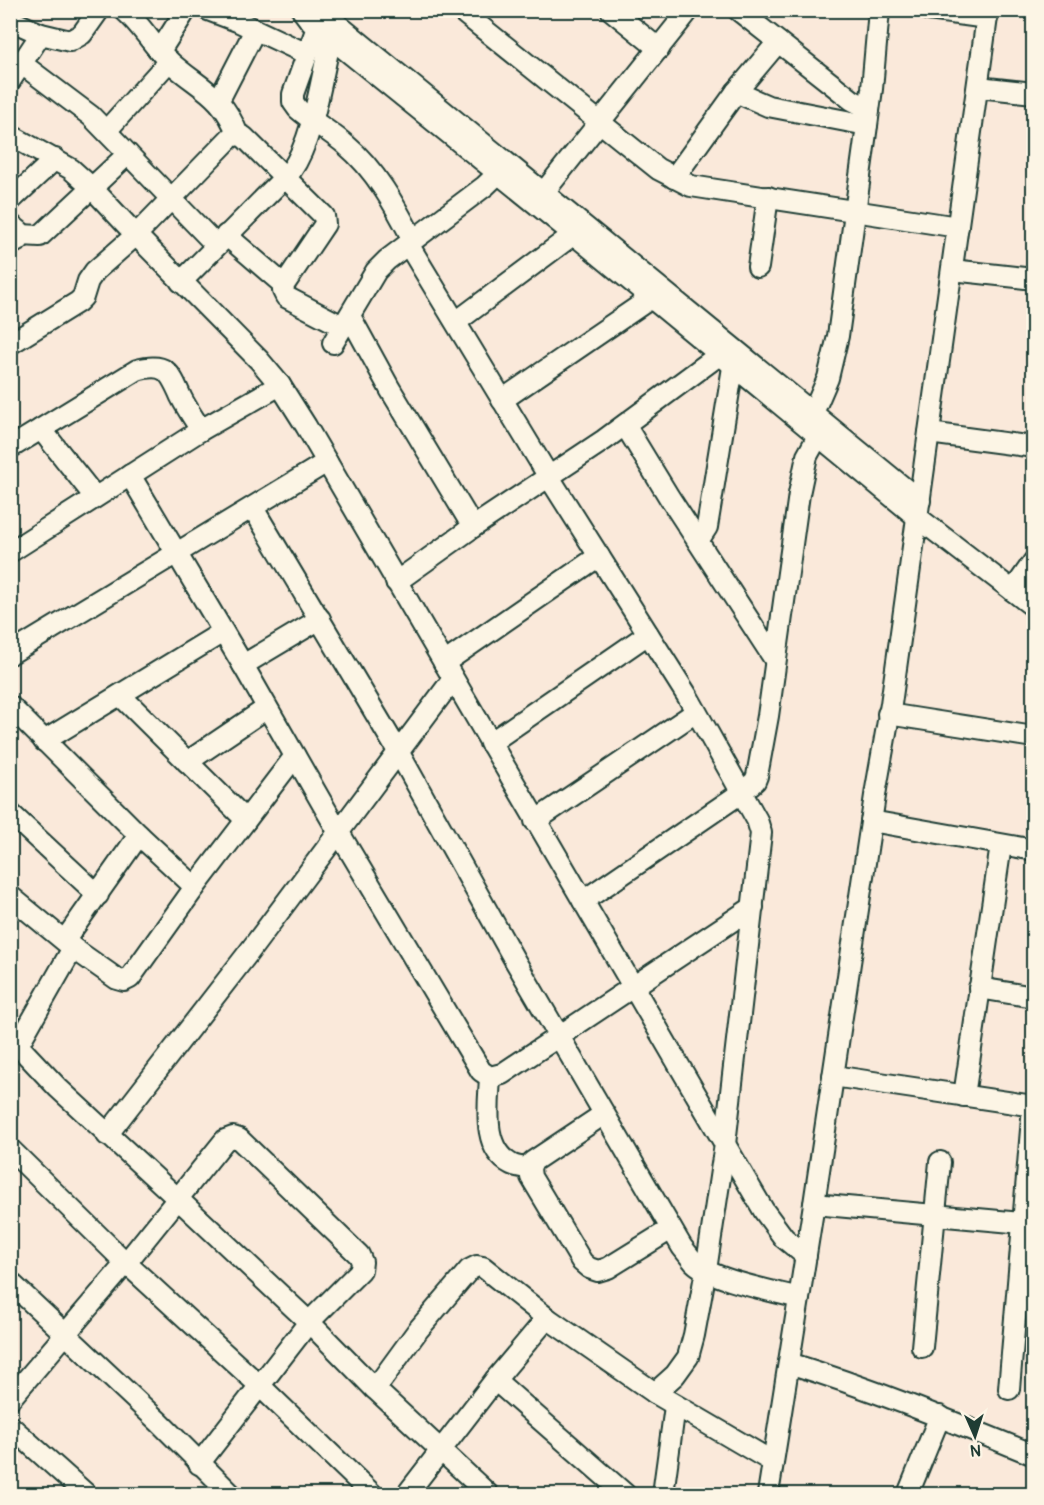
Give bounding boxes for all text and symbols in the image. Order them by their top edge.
north arrow [945,1406,1005,1466]
text: N [970,1440,982,1460]

